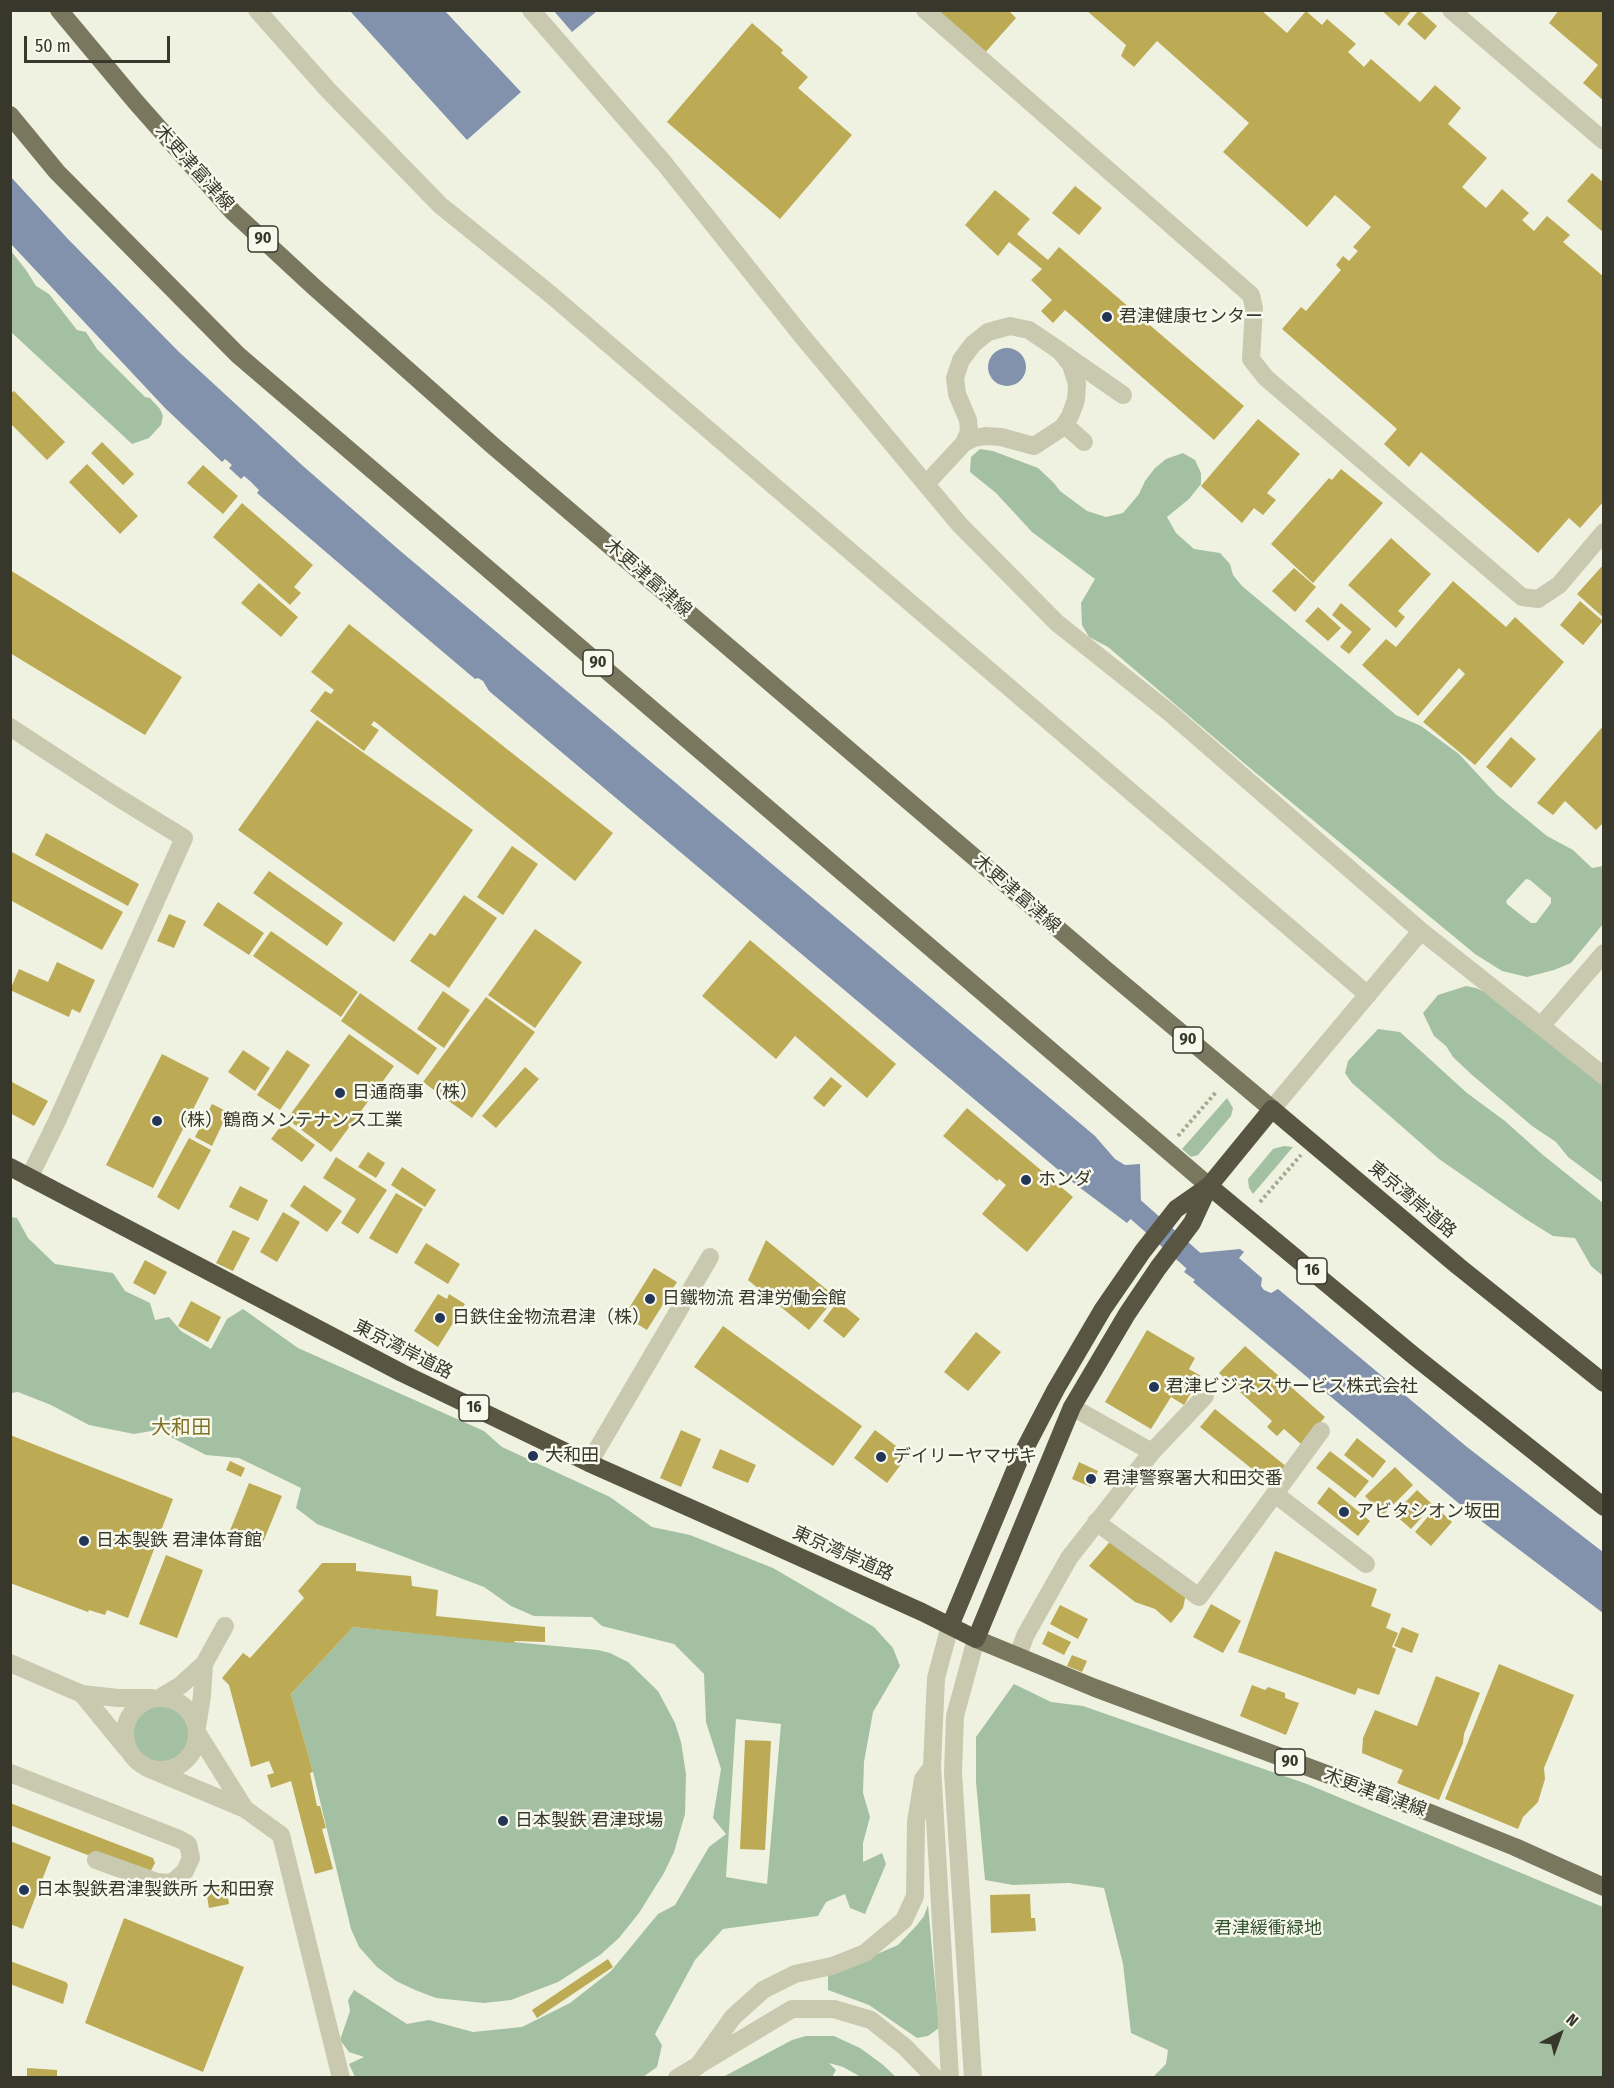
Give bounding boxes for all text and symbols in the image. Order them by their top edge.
scale bar [27,24,172,62]
text: 50 m [35,35,71,57]
street label: 木更津富津線 [150,121,238,215]
road number: 90 [248,226,278,252]
place label: 君津健康センター [1119,306,1263,328]
marker: 君津健康センター [1100,310,1114,324]
street label: 木更津富津線 [600,534,696,622]
road number: 90 [583,650,613,676]
street label: 木更津富津線 [969,850,1065,938]
road number: 90 [1173,1027,1203,1053]
place label: 日通商事（株） [352,1082,478,1104]
marker: 日通商事（株） [333,1086,347,1100]
place label: （株）鶴商メンテナンス工業 [169,1110,403,1132]
marker: （株）鶴商メンテナンス工業 [150,1114,164,1128]
street label: 東京湾岸道路 [1364,1157,1460,1243]
place label: ホンダ [1038,1169,1092,1191]
marker: ホンダ [1019,1173,1033,1187]
road number: 16 [1297,1258,1327,1284]
place label: 日鐵物流 君津労働会館 [662,1288,846,1310]
marker: 日鐵物流 君津労働会館 [643,1292,657,1306]
place label: 日鉄住金物流君津（株） [452,1307,650,1329]
marker: 日鉄住金物流君津（株） [433,1311,447,1325]
street label: 東京湾岸道路 [350,1316,456,1384]
place label: 君津ビジネスサービス株式会社 [1166,1376,1418,1398]
marker: 君津ビジネスサービス株式会社 [1147,1380,1161,1394]
road number: 16 [459,1395,489,1421]
district label: 大和田 [151,1416,211,1440]
place label: 大和田 [545,1445,599,1467]
place label: デイリーヤマザキ [893,1446,1037,1468]
marker: 大和田 [526,1449,540,1463]
marker: デイリーヤマザキ [874,1450,888,1464]
place label: 君津警察署大和田交番 [1103,1468,1283,1490]
marker: 君津警察署大和田交番 [1084,1472,1098,1486]
place label: アビタシオン坂田 [1356,1501,1500,1523]
marker: アビタシオン坂田 [1337,1505,1351,1519]
street label: 東京湾岸道路 [789,1522,897,1586]
place label: 日本製鉄 君津体育館 [96,1530,262,1552]
marker: 日本製鉄 君津体育館 [77,1534,91,1548]
road number: 90 [1275,1749,1305,1775]
street label: 木更津富津線 [1321,1764,1429,1822]
place label: 日本製鉄 君津球場 [515,1810,663,1832]
marker: 日本製鉄 君津球場 [496,1814,510,1828]
place label: 日本製鉄君津製鉄所 大和田寮 [36,1879,274,1901]
marker: 日本製鉄君津製鉄所 大和田寮 [17,1883,31,1897]
park label: 君津緩衝緑地 [1214,1918,1322,1940]
north arrow [1530,2004,1590,2064]
text: N [1562,2010,1582,2030]

